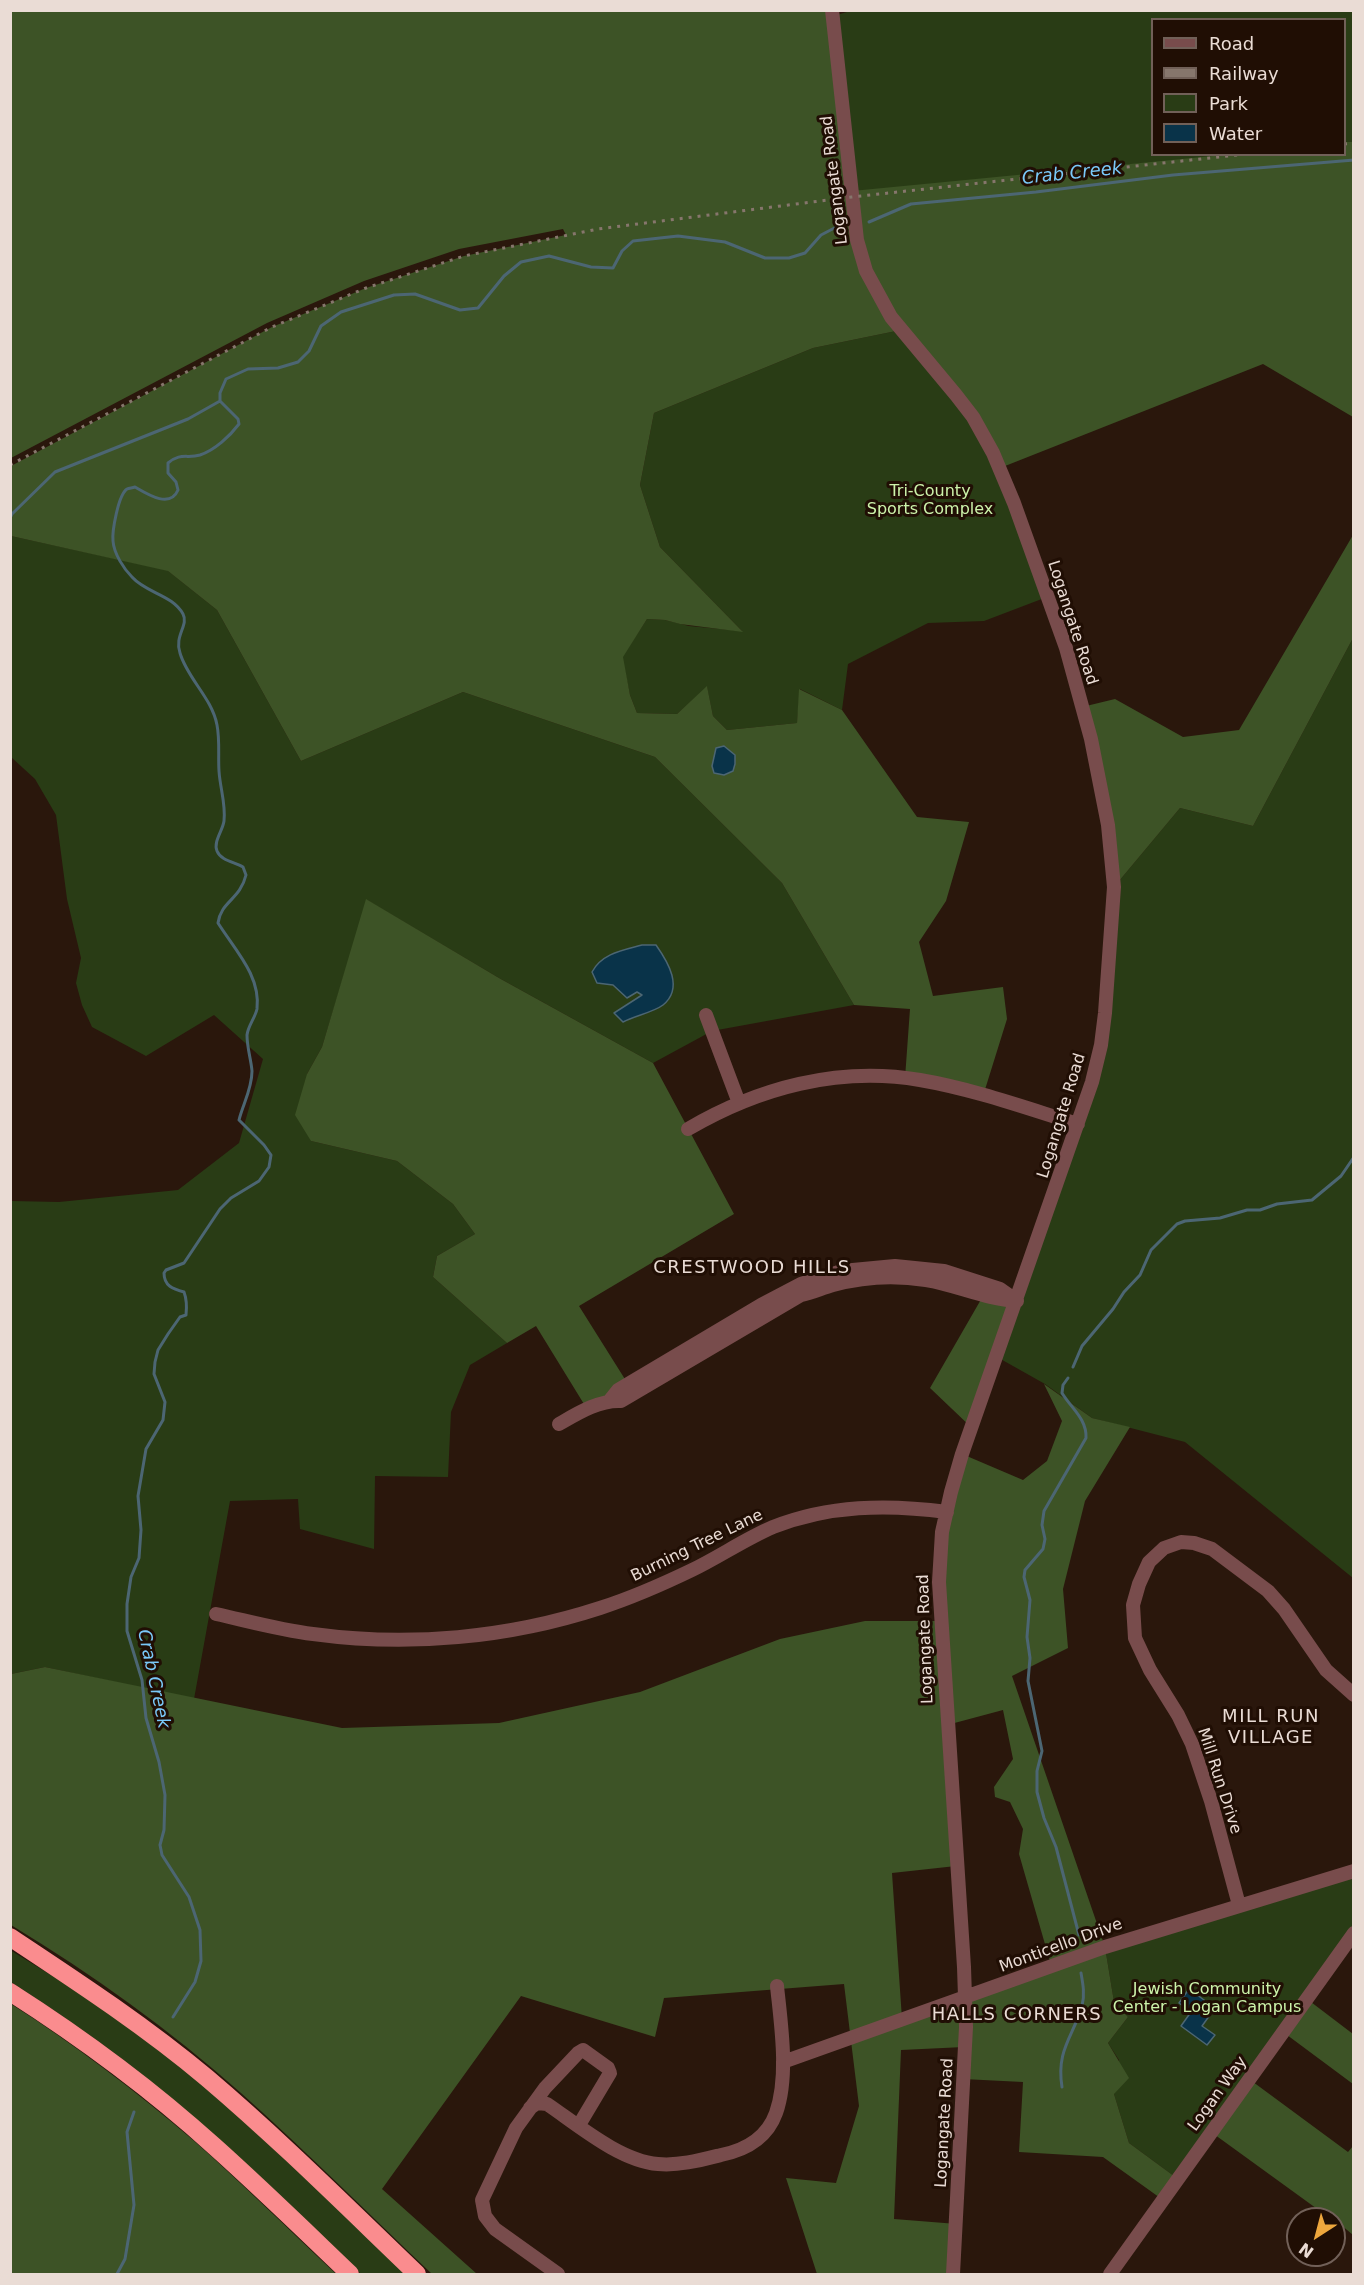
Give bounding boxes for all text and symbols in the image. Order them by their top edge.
legend [1151,18,1346,156]
text: Road [1209,33,1254,54]
text: Railway [1209,63,1279,84]
text: Park [1209,93,1248,114]
street label: Logangate Road [818,114,852,246]
text: Water [1209,123,1262,144]
water label: Crab Creek [1021,158,1123,190]
park label: Tri-County Sports Complex [867,482,993,520]
street label: Logangate Road [1043,558,1101,688]
street label: Logangate Road [1034,1051,1090,1181]
district label: CRESTWOOD HILLS [653,1257,851,1279]
street label: Burning Tree Lane [628,1506,766,1586]
street label: Logangate Road [914,1574,938,1704]
water label: Crab Creek [132,1628,174,1730]
district label: MILL RUN VILLAGE [1222,1706,1320,1748]
street label: Mill Run Drive [1193,1725,1245,1837]
street label: Monticello Drive [997,1915,1125,1977]
park label: Jewish Community Center - Logan Campus [1113,1980,1301,2018]
district label: HALLS CORNERS [932,2004,1102,2026]
street label: Logan Way [1184,2053,1252,2135]
street label: Logangate Road [932,2058,958,2188]
north arrow [1286,2207,1346,2267]
text: N [1295,2239,1317,2262]

